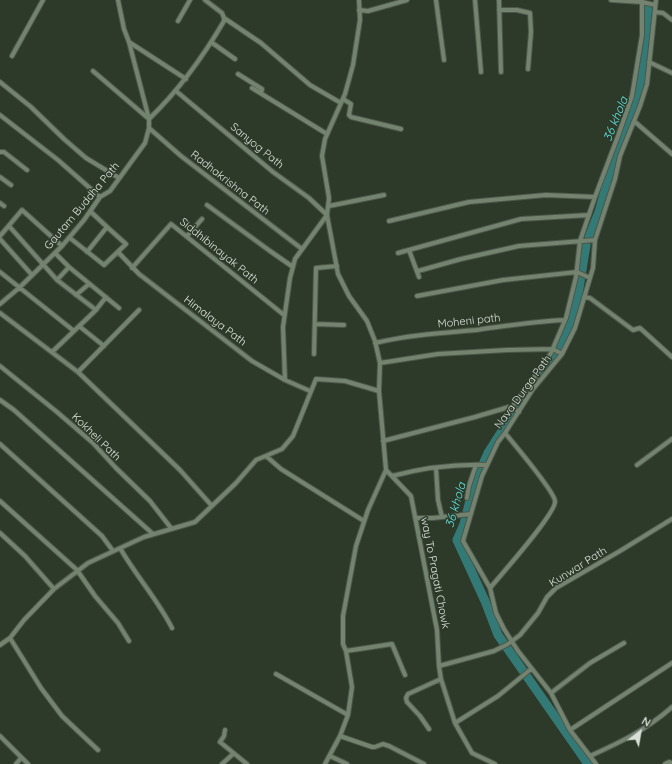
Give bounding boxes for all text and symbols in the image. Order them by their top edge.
water label: 36 khola [601,95,631,143]
street label: Sanyog Path [228,120,286,172]
street label: Radhakrishna Path [188,148,272,218]
street label: Gautam Buddha Path [42,160,122,252]
street label: Siddhibinayak Path [177,215,261,287]
street label: Himalaya Path [181,293,249,349]
street label: Moheni path [437,311,501,331]
street label: Nava Durga Path [492,353,554,431]
street label: Kokheli Path [69,410,123,464]
water label: 36 khola [443,481,469,529]
street label: way To Pragati Chowk [418,516,452,630]
street label: Kunwar Path [547,544,609,590]
north arrow [620,712,660,752]
text: N [639,714,653,730]

